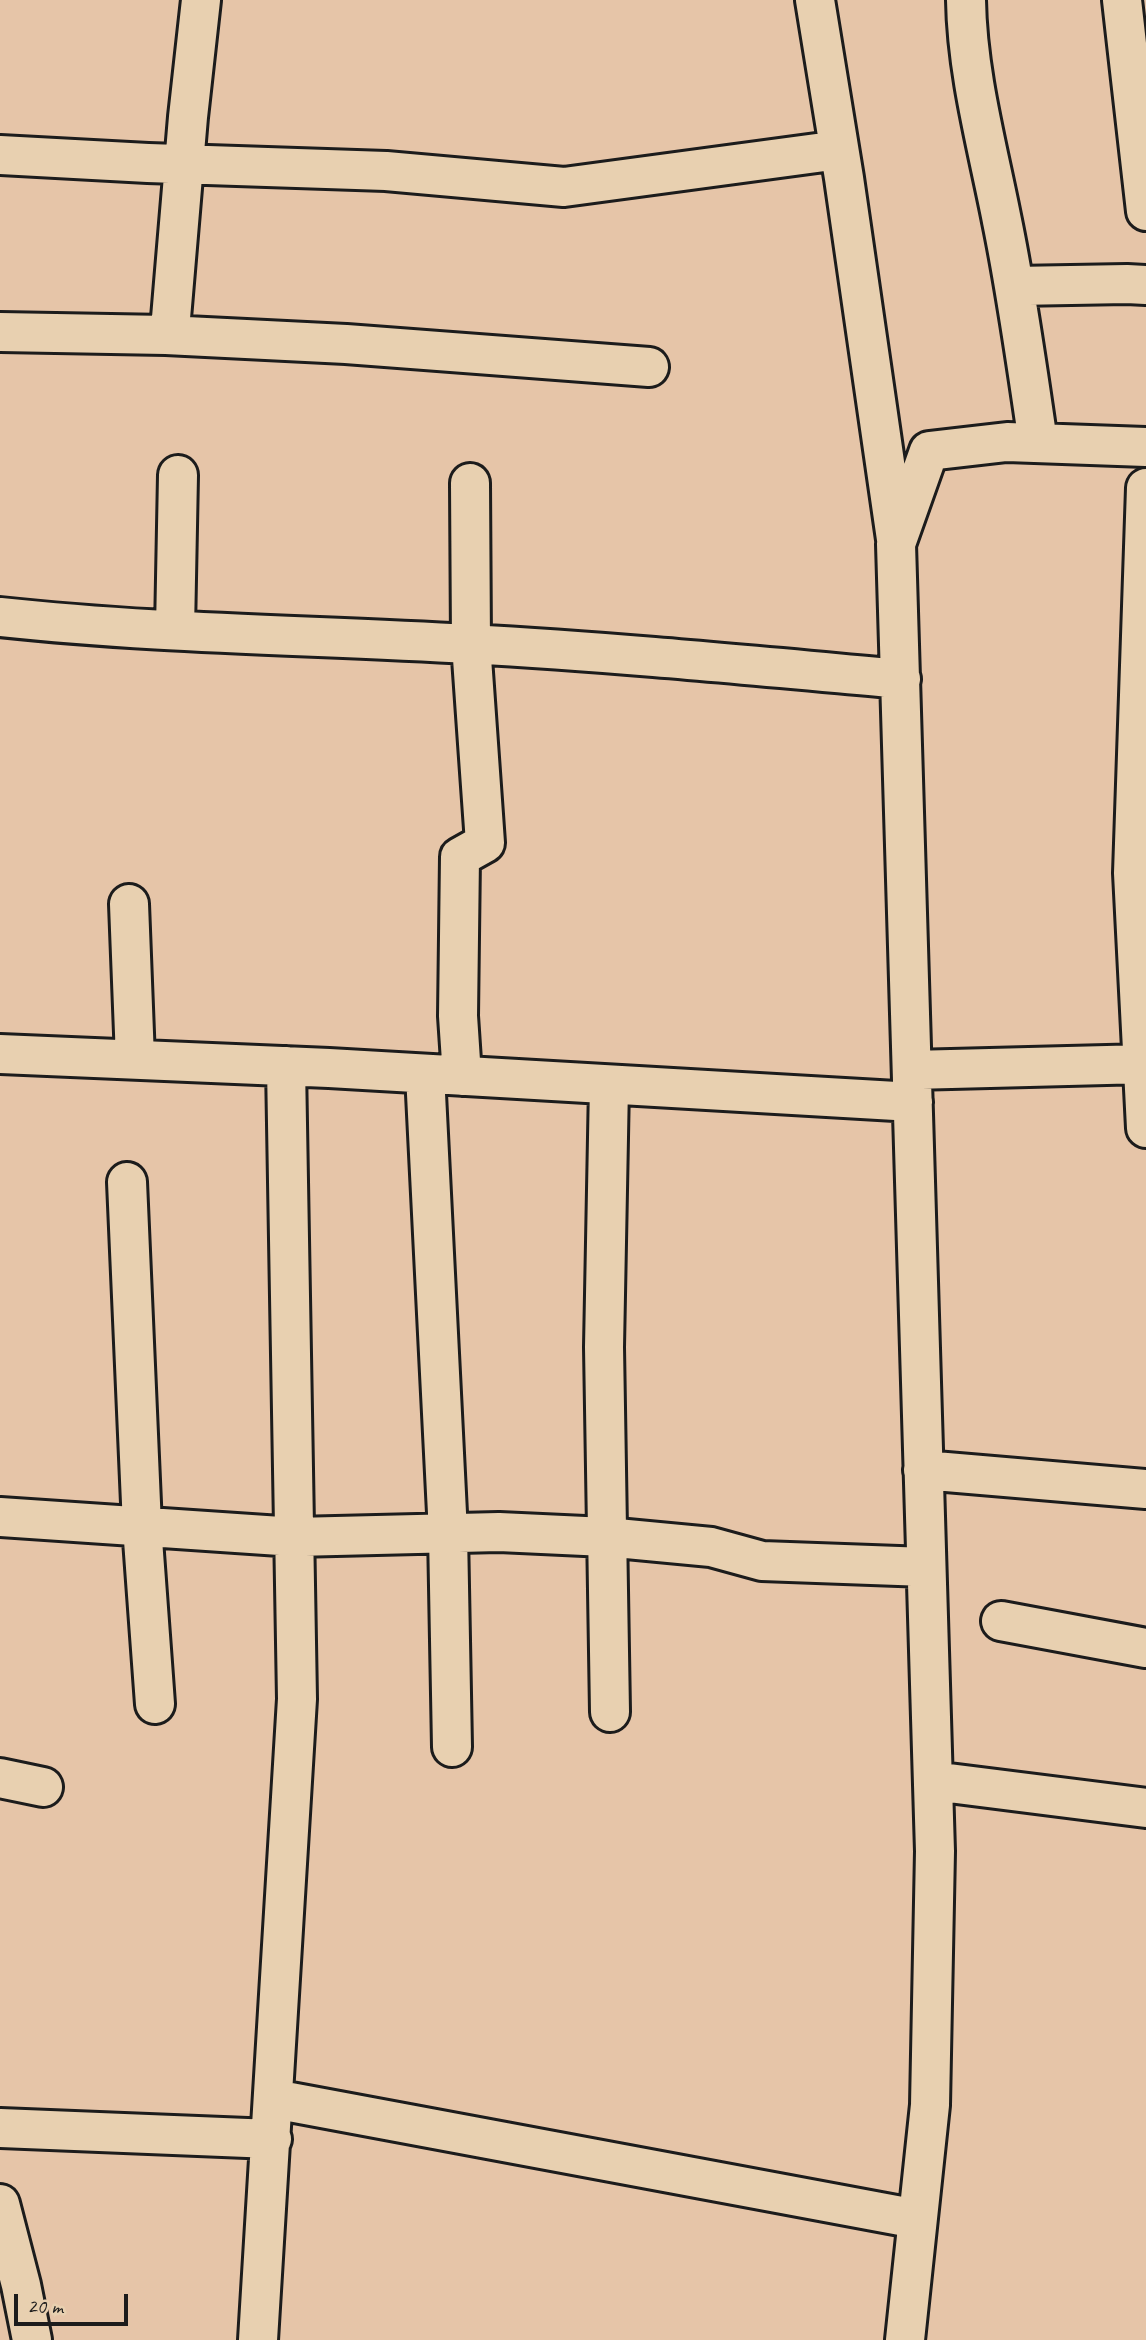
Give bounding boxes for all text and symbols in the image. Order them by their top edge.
scale bar [18,2280,131,2324]
text: 20 m [27,2293,63,2319]

